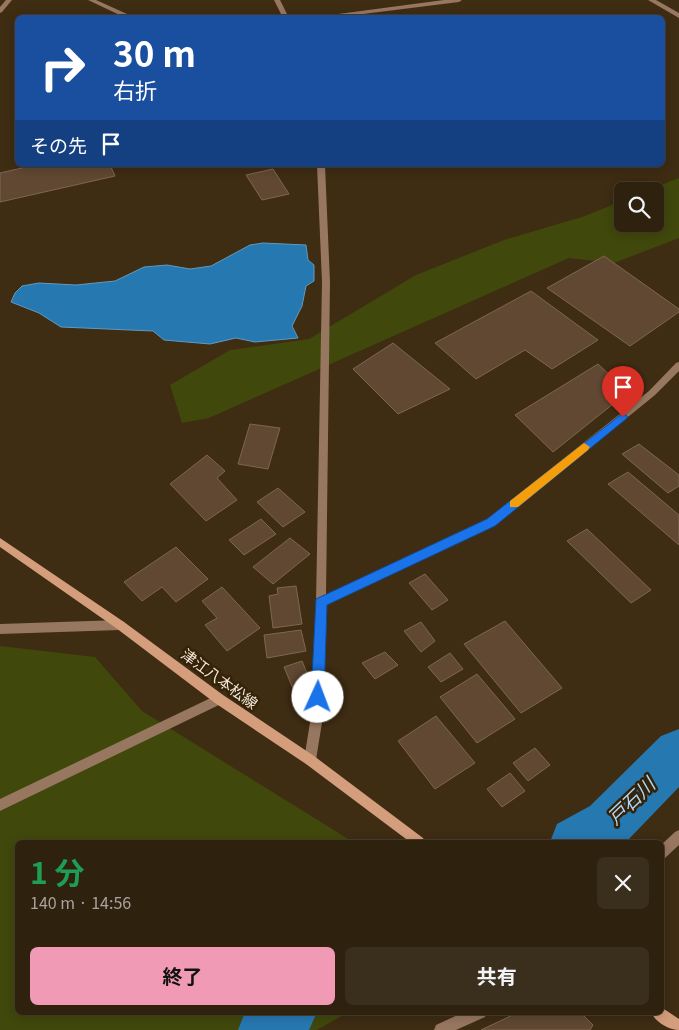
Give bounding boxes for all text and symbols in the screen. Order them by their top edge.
text: 30 m [113,26,196,77]
icon: right [30,35,95,100]
text: 右折 [113,73,157,105]
icon: arrive [97,130,125,158]
text: その先 [30,131,87,158]
map controls [614,182,664,232]
button: search [614,182,664,232]
pin [602,366,644,417]
icon: arrive [609,373,637,401]
street label: 津江八本松線 [177,643,263,713]
position arrow [291,670,343,722]
water label: 戸石川 [600,769,661,830]
text: 1 分 [30,849,85,893]
button: close [597,857,649,909]
text: 140 m · 14:56 [30,890,131,914]
button: 終了 [30,947,335,1005]
button: 共有 [345,947,649,1005]

